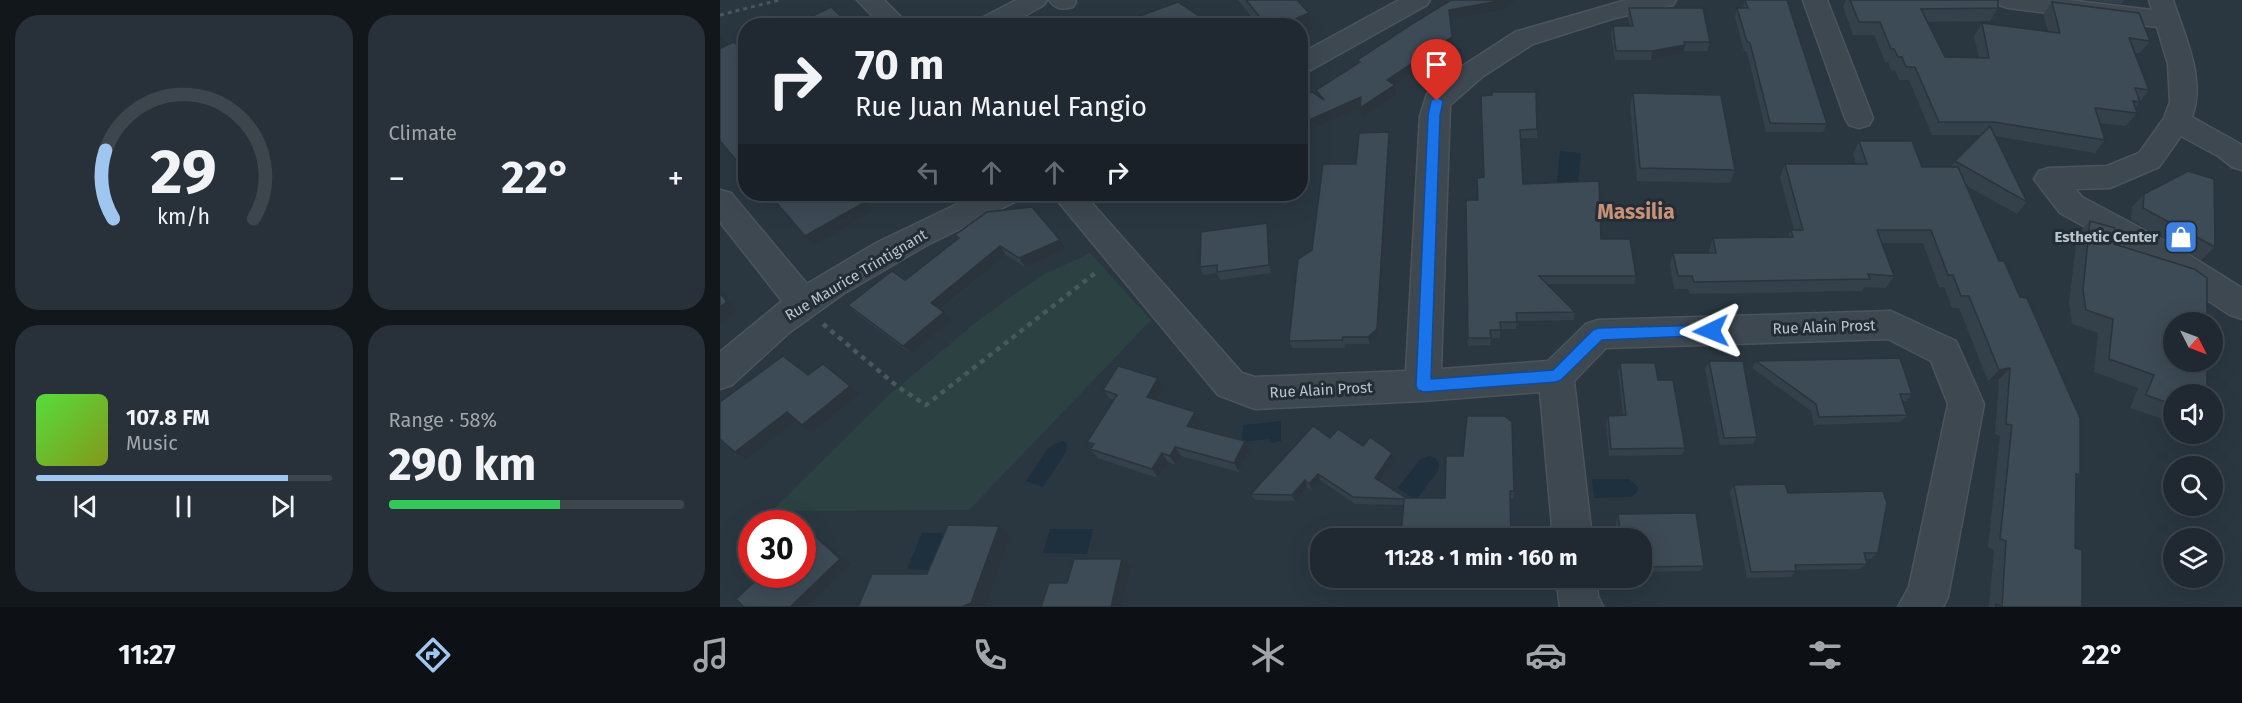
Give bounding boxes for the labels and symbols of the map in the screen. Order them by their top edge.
pin [1411,39,1462,101]
district label: Massilia [1597,199,1675,225]
shop icon: Esthetic Center [2163,219,2199,255]
street label: Rue Maurice Trintignant [782,225,931,325]
place label: Esthetic Center [2054,228,2159,246]
position arrow [1679,299,1743,363]
north arrow [2163,312,2223,372]
street label: Rue Alain Prost [1772,316,1876,338]
street label: Rue Alain Prost [1269,378,1373,402]
speed limit sign: 30 [738,510,816,588]

